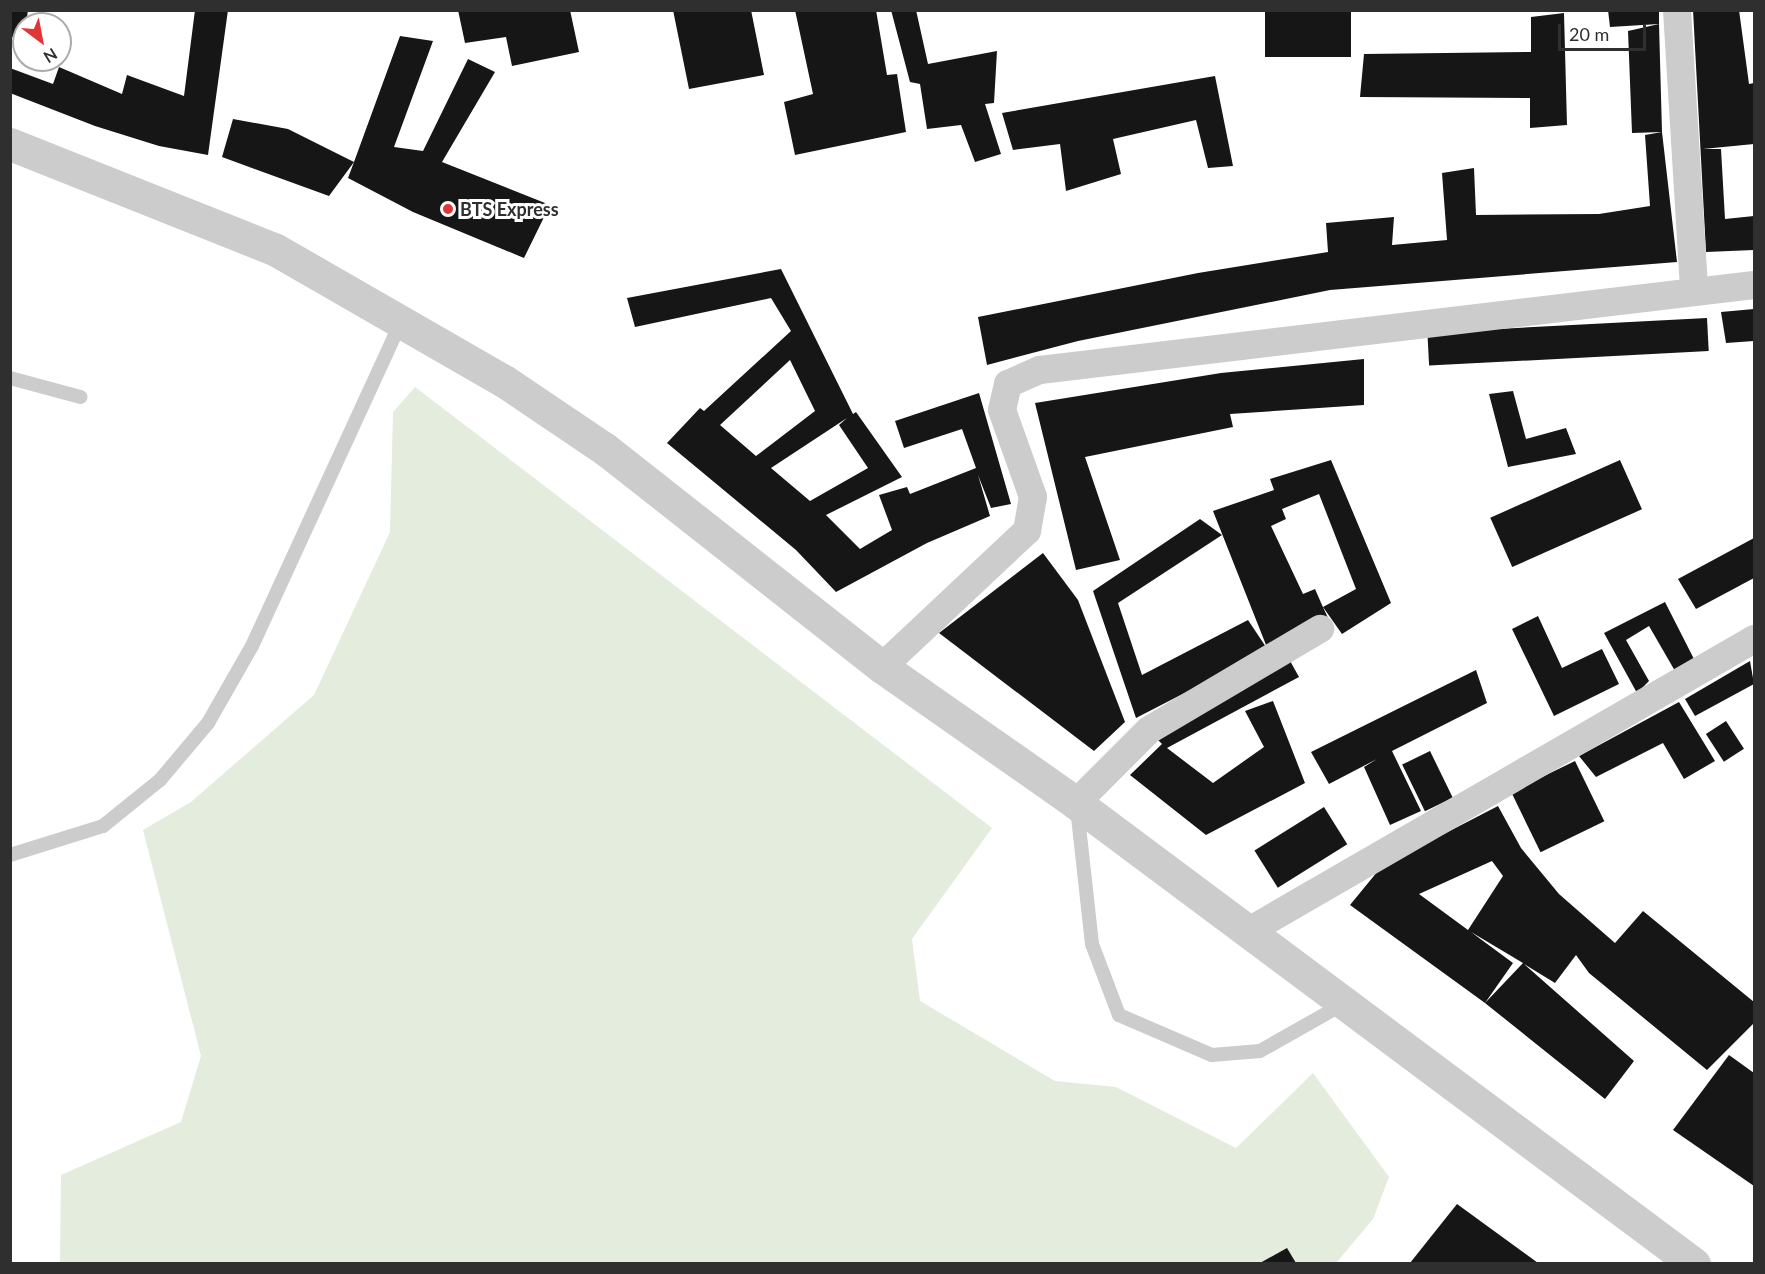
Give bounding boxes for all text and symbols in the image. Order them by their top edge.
north arrow [12,12,72,72]
scale bar [1561,12,1650,50]
text: 20 m [1569,23,1609,45]
text: N [40,45,61,67]
place label: BTS Express [460,198,559,220]
marker: BTS Express [441,202,455,216]

